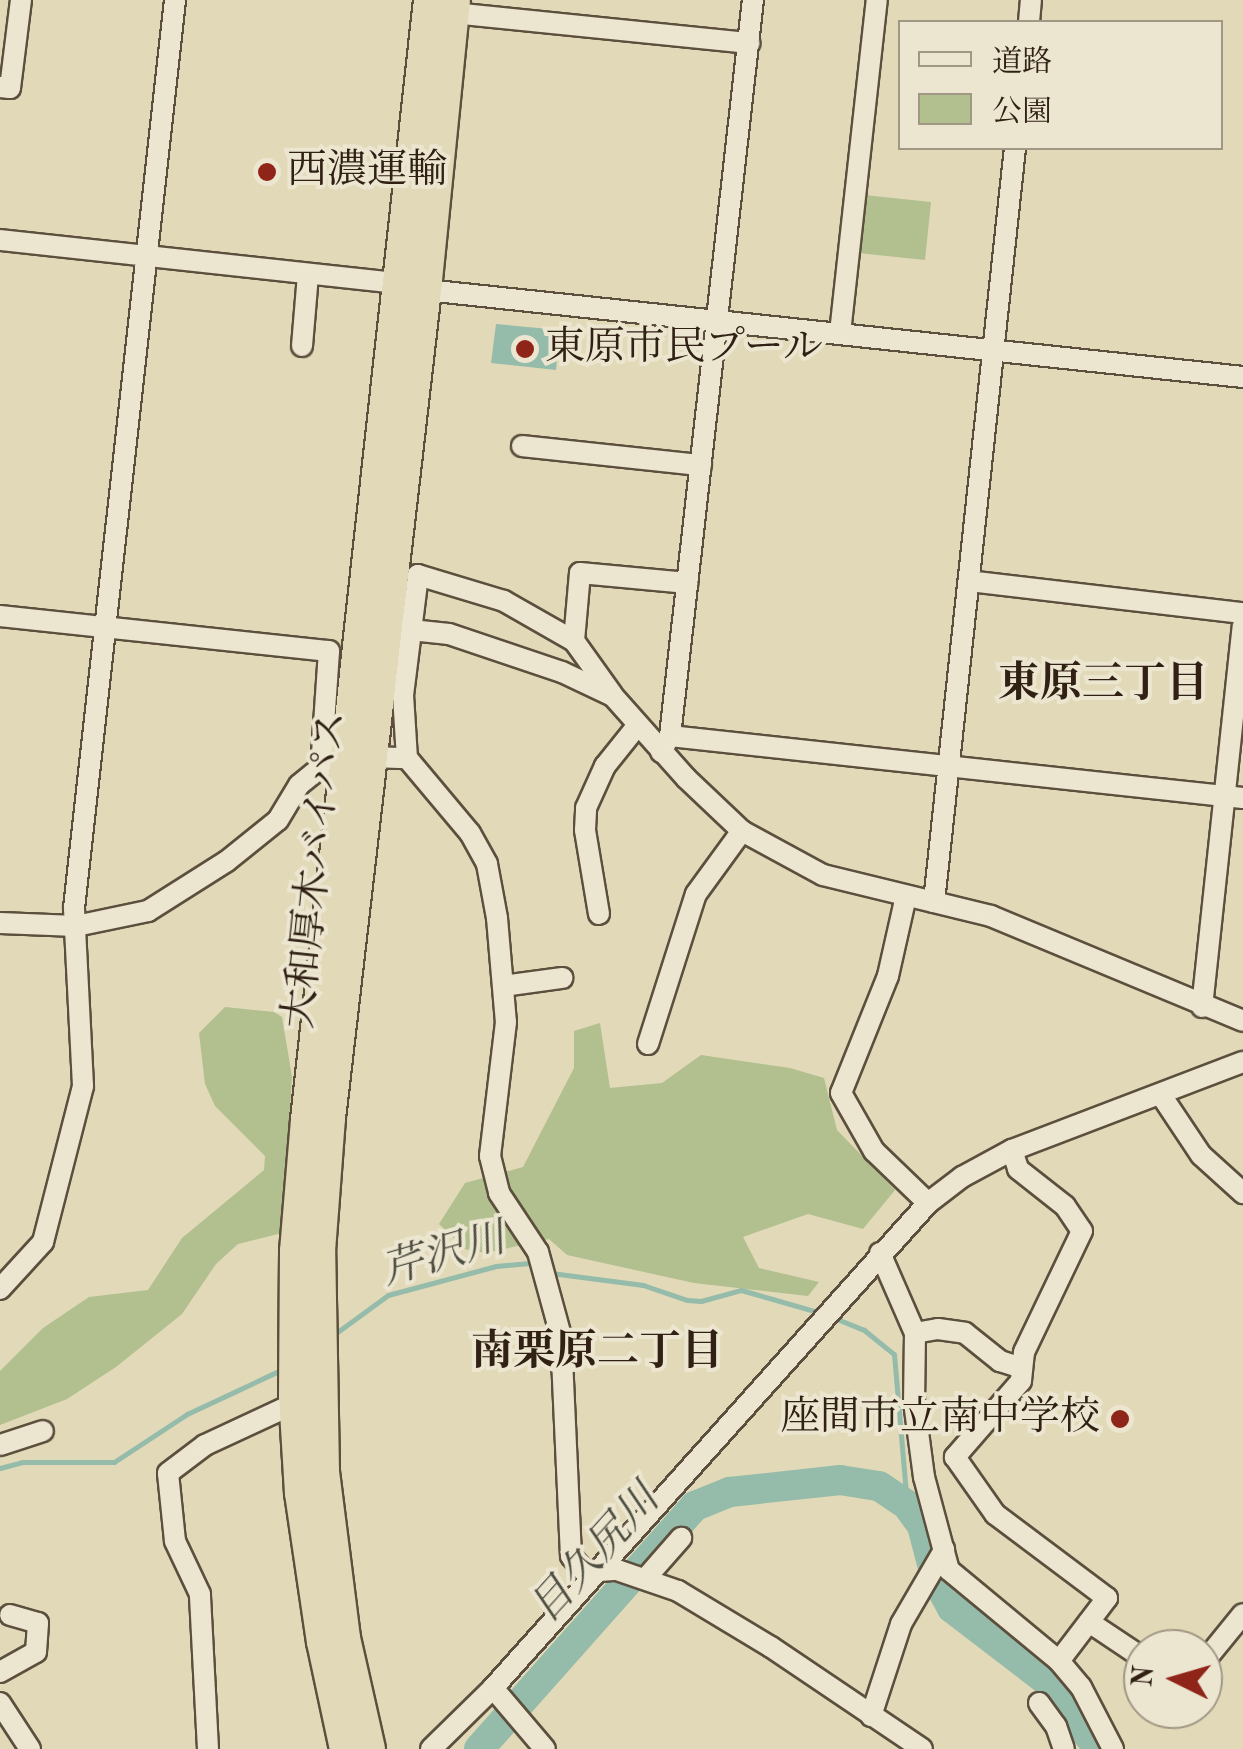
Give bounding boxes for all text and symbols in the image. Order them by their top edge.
legend [898,20,1223,150]
text: 道路 [992,48,1052,78]
text: 公園 [992,98,1052,128]
place label: 西濃運輸 [287,148,447,196]
marker: 西濃運輸 [256,161,278,183]
place label: 東原市民プール [545,325,824,373]
marker: 東原市民プール [514,338,536,360]
district label: 東原三丁目 [998,660,1208,710]
street label: 大和厚木バイパス [276,708,358,1032]
water label: 芹沢川 [376,1214,512,1298]
district label: 南栗原二丁目 [471,1328,723,1378]
place label: 座間市立南中学校 [780,1395,1100,1443]
marker: 座間市立南中学校 [1109,1408,1131,1430]
water label: 目久尻川 [521,1476,671,1634]
north arrow [1123,1629,1223,1729]
text: N [1130,1665,1160,1688]

